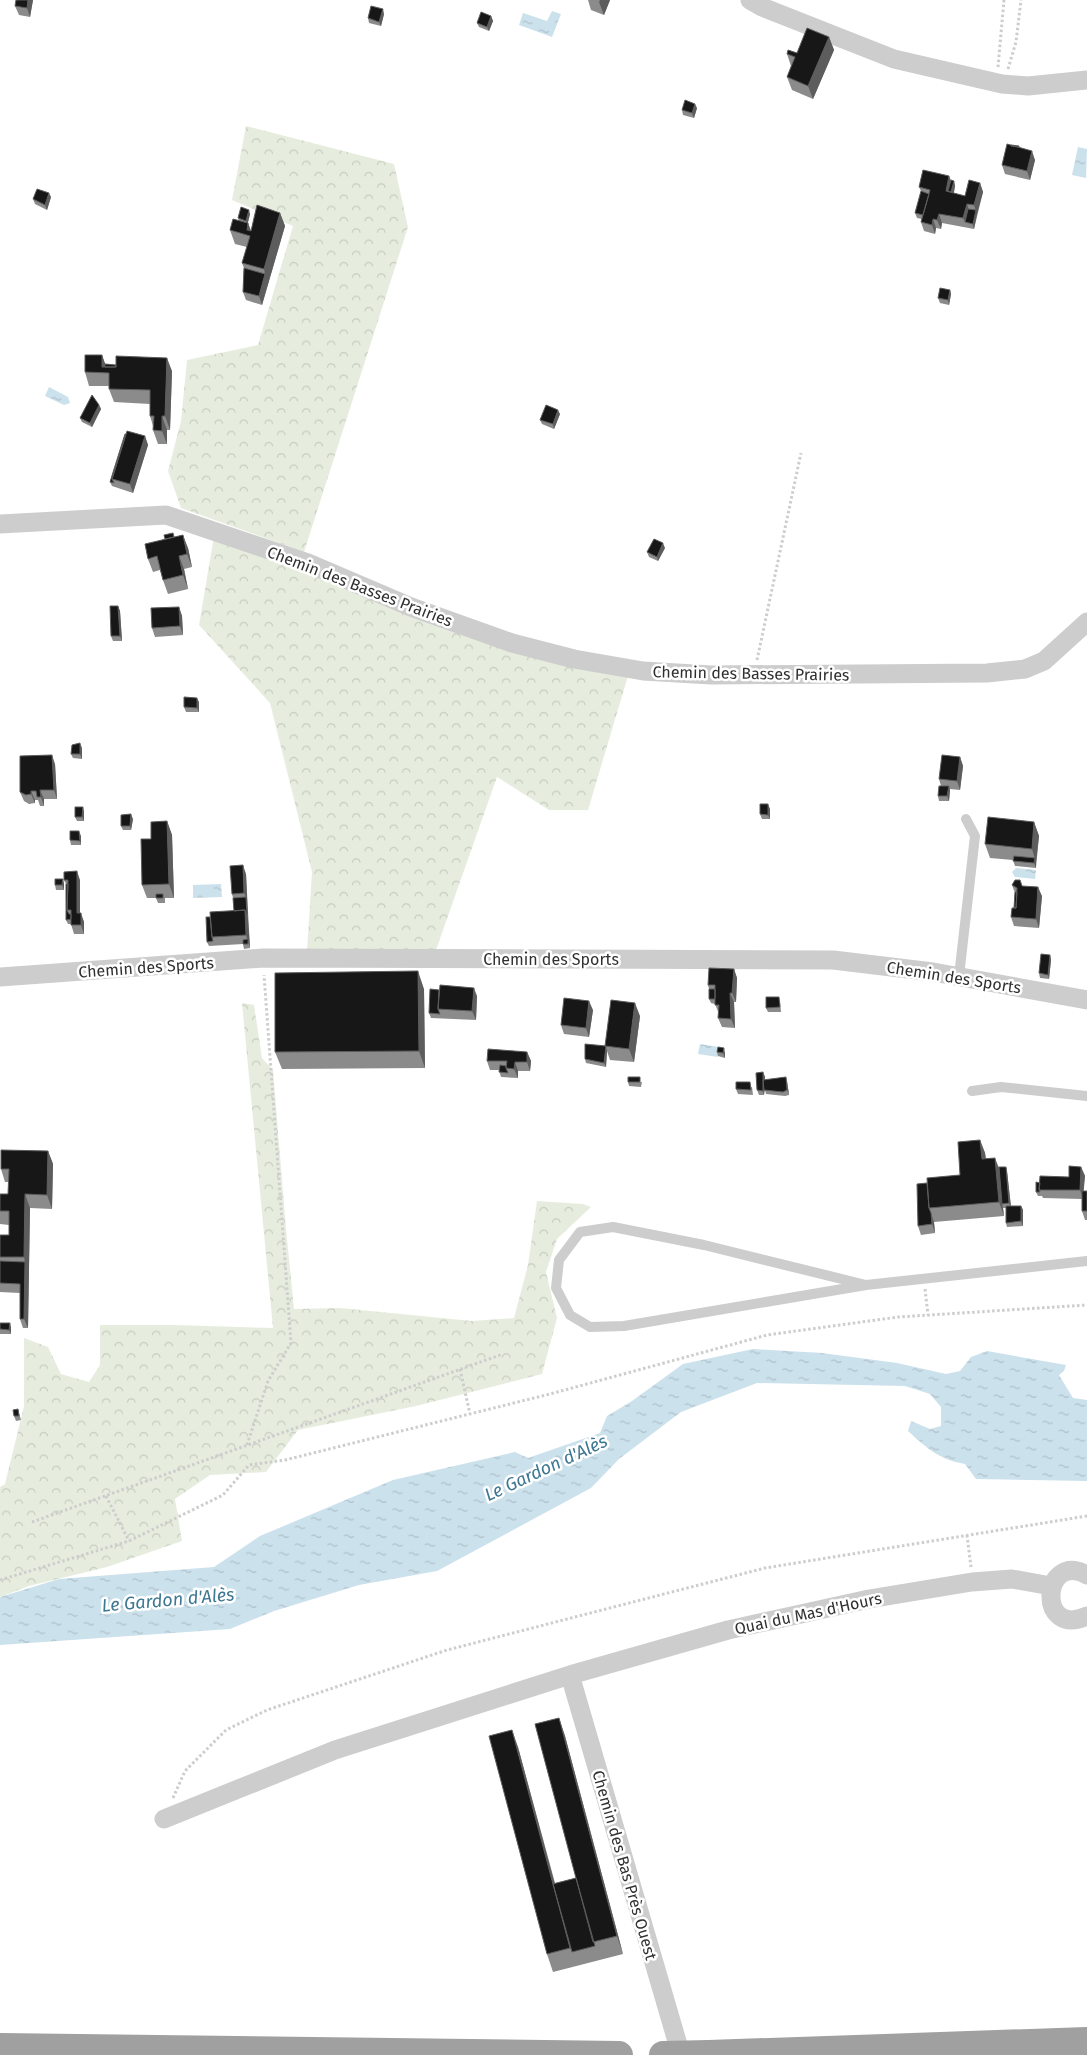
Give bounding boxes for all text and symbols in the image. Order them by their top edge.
street label: Chemin des Basses Prairies [264,542,455,631]
street label: Chemin des Basses Prairies [652,662,850,685]
street label: Chemin des Sports [483,950,619,969]
street label: Chemin des Sports [78,953,214,982]
street label: Chemin des Sports [885,957,1022,997]
water label: Le Gardon d'Alès [481,1430,611,1506]
water label: Le Gardon d'Alès [101,1583,235,1617]
street label: Quai du Mas d'Hours [733,1589,883,1638]
street label: Chemin des Bas Près Ouest [588,1768,661,1962]

